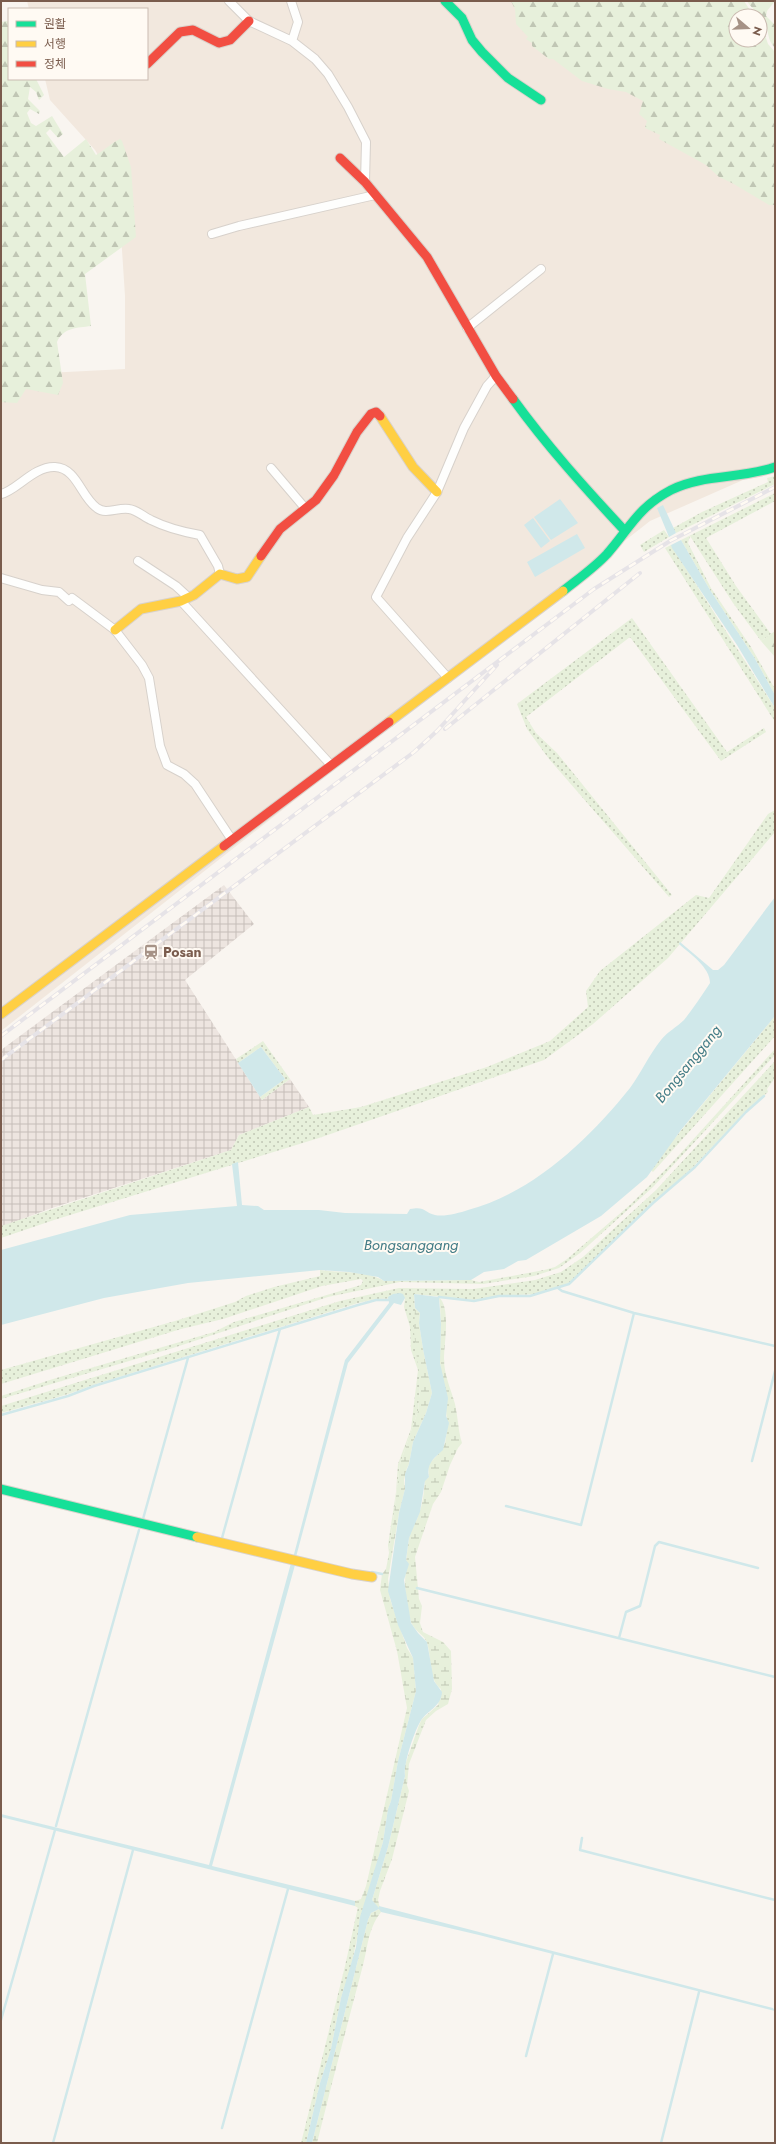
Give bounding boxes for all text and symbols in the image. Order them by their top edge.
legend [8,8,148,80]
north arrow [728,8,768,48]
text: 원활 [44,15,66,33]
text: N [748,25,766,38]
text: 서행 [44,35,66,53]
text: 정체 [44,55,66,73]
place label: Posan [163,942,202,962]
station icon: Posan [142,943,160,961]
water label: Bongsanggang [650,1020,727,1108]
water label: Bongsanggang [364,1234,459,1256]

